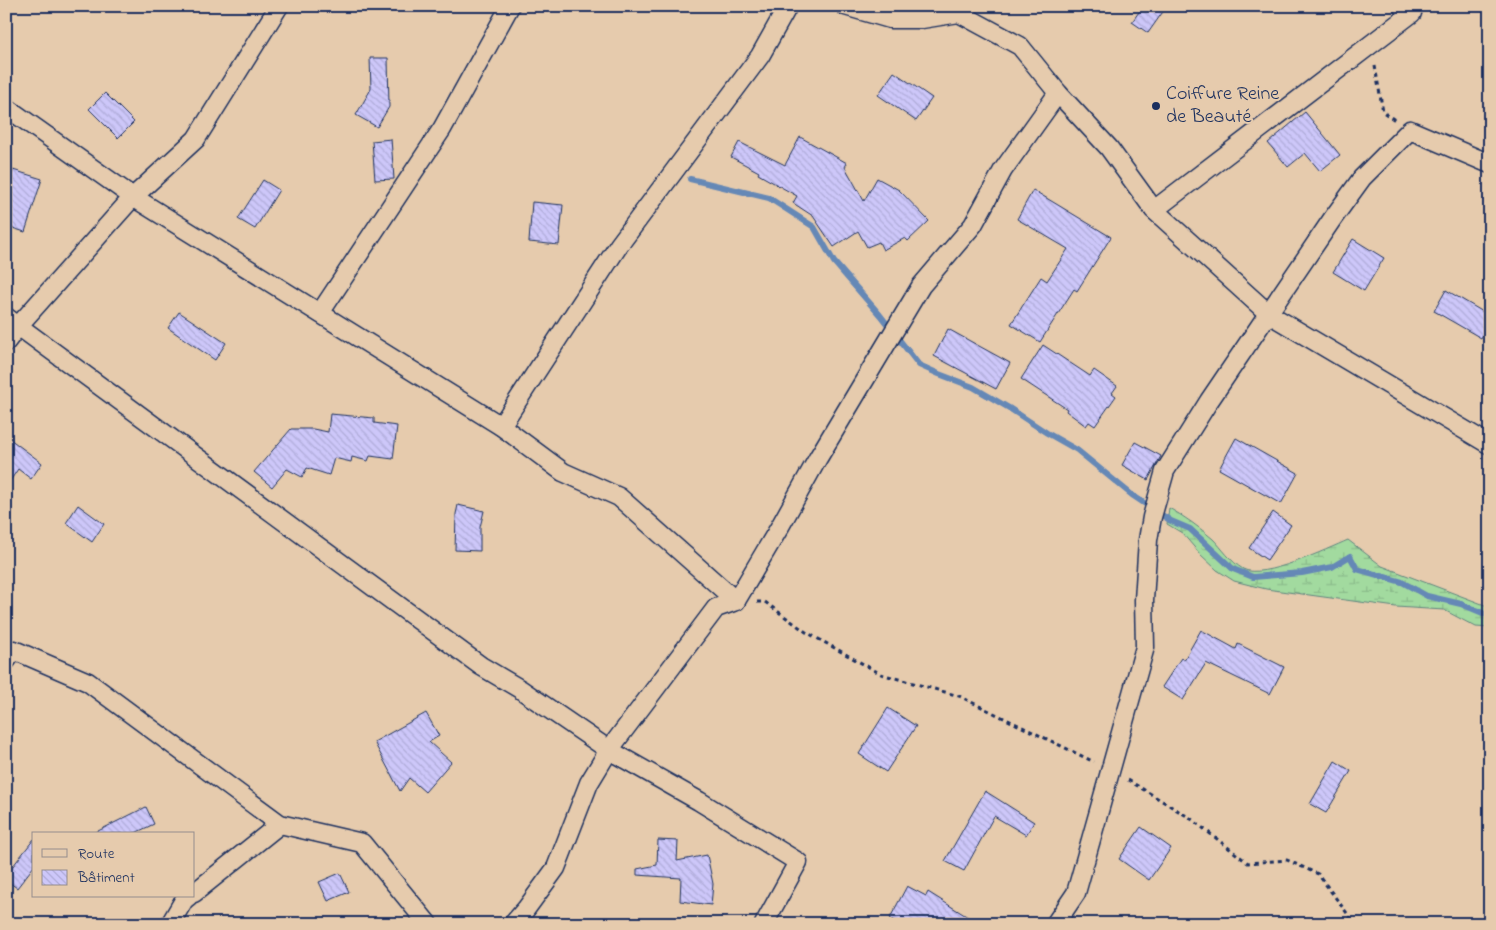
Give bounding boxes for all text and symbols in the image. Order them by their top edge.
place label: Coiffure Reine de Beauté [1166,80,1279,132]
marker: Coiffure Reine de Beauté [1150,100,1162,112]
legend [32,832,195,898]
text: Route [78,843,115,865]
text: Bâtiment [77,867,135,889]

